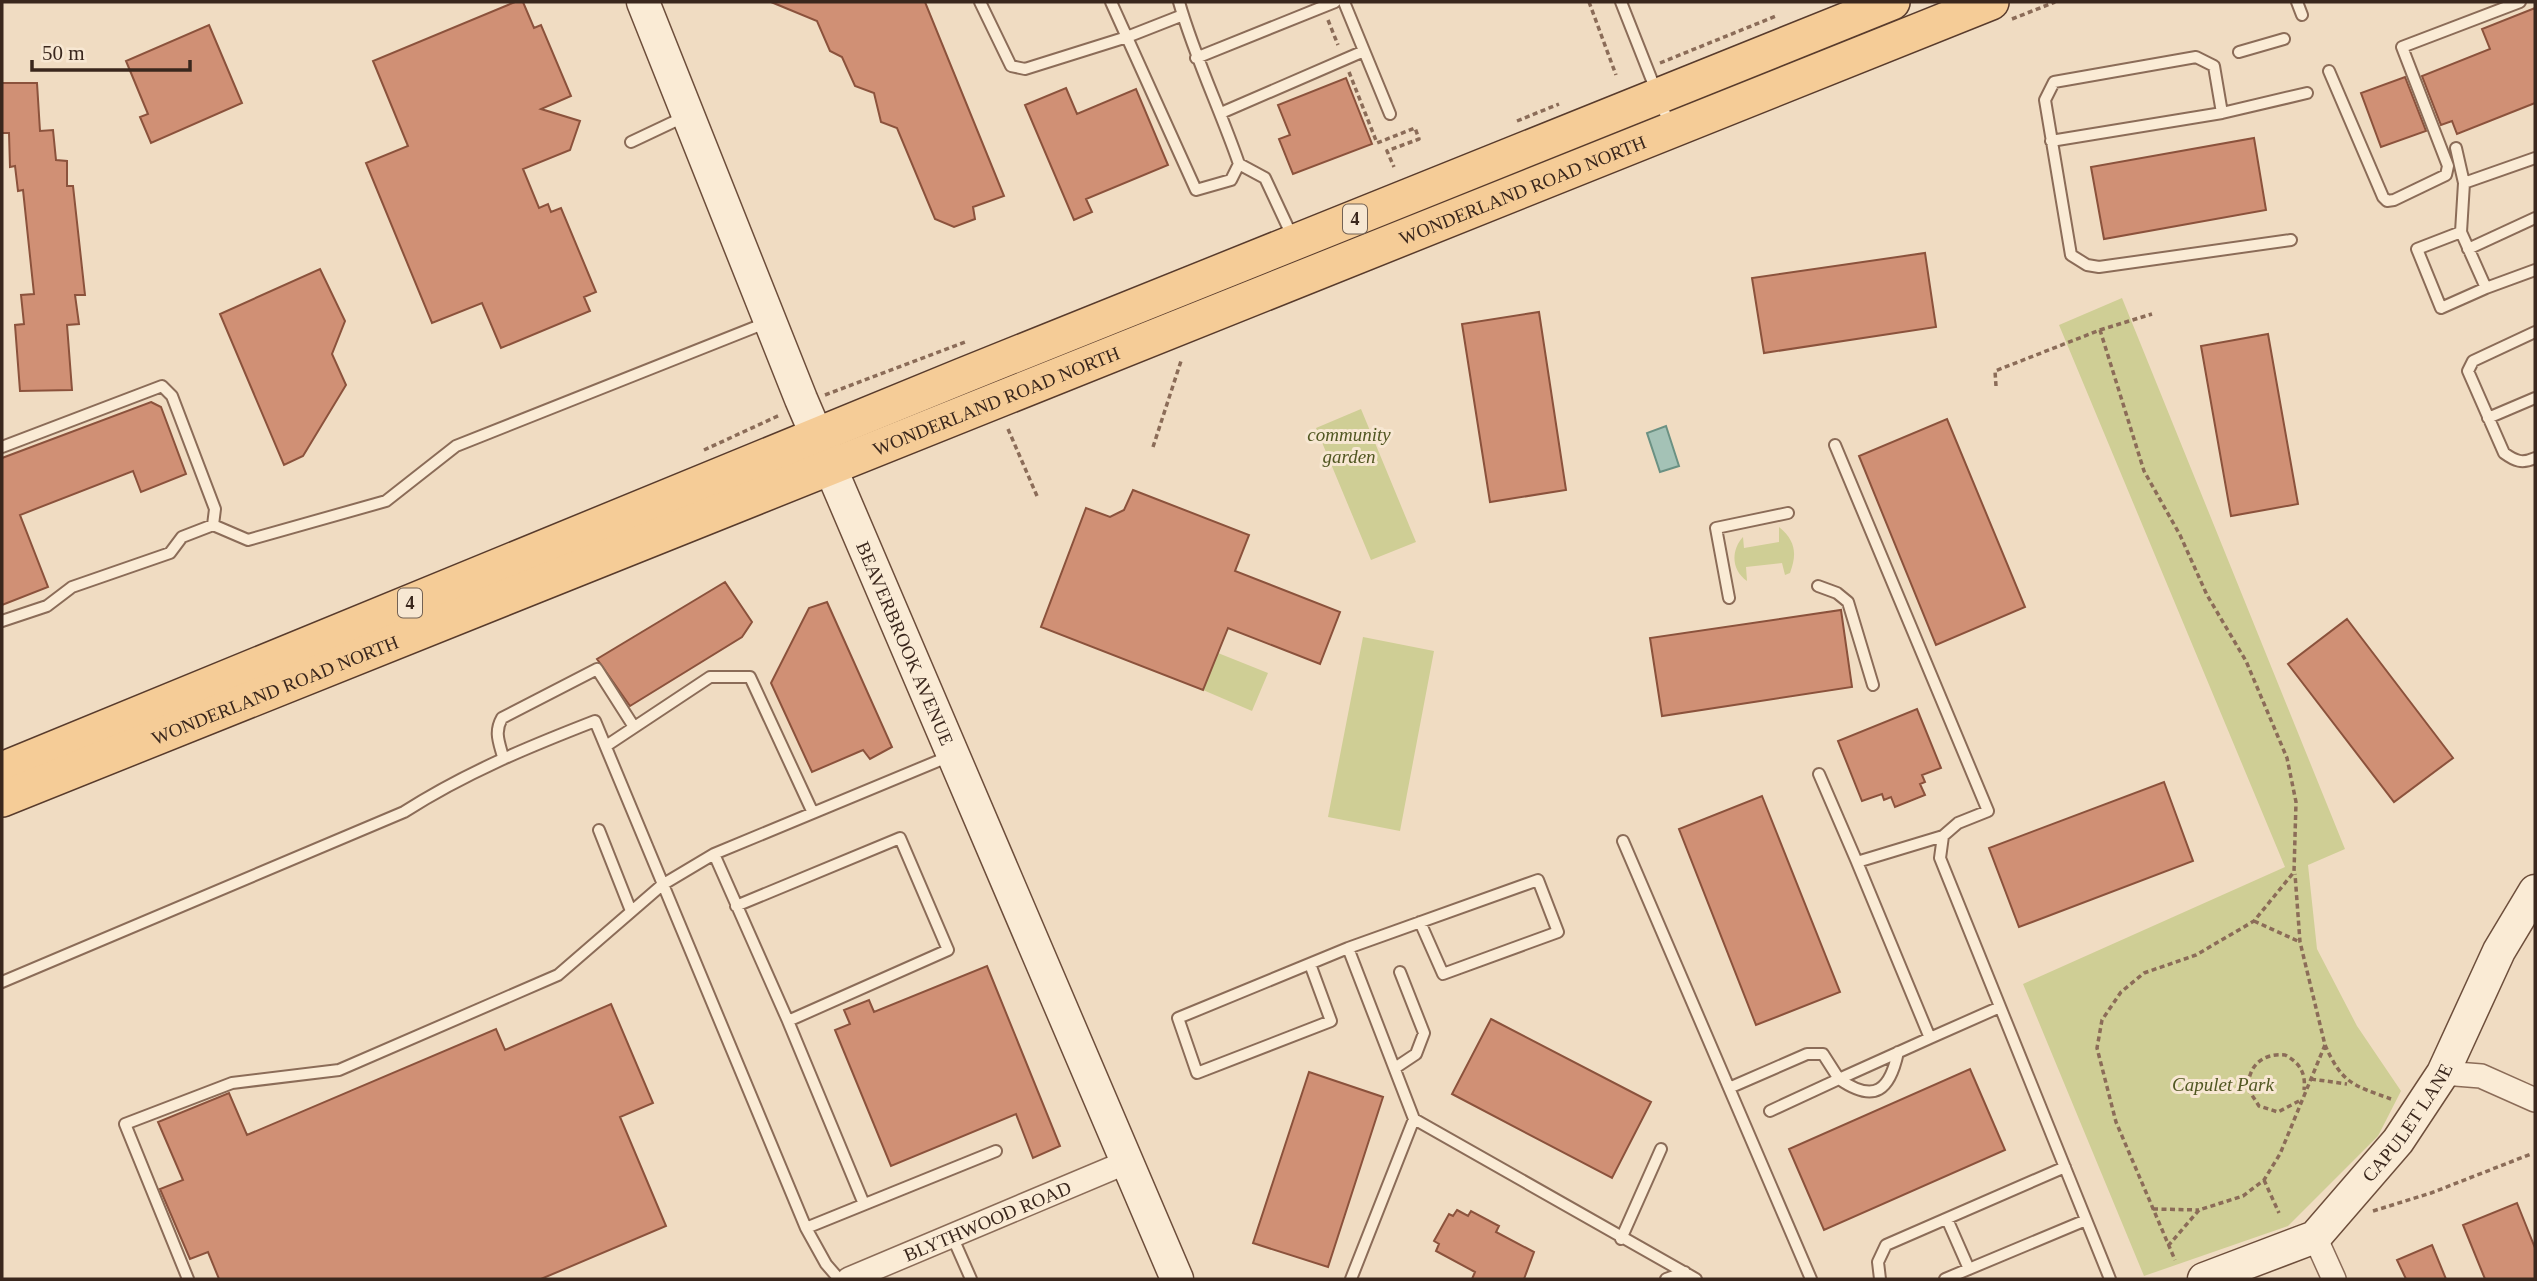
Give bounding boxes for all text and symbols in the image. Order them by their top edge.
scale bar [32,28,189,72]
text: 50 m [42,41,85,65]
street label: WONDERLAND ROAD NORTH [1396,131,1649,249]
road number: 4 [1343,204,1367,233]
street label: WONDERLAND ROAD NORTH [870,342,1123,460]
park label: community garden [1307,424,1391,467]
street label: BEAVERBROOK AVENUE [852,538,958,749]
road number: 4 [398,588,422,618]
street label: WONDERLAND ROAD NORTH [149,631,402,749]
street label: CAPULET LANE [2358,1060,2457,1186]
park label: Capulet Park [2172,1074,2274,1095]
street label: BLYTHWOOD ROAD [901,1177,1074,1266]

